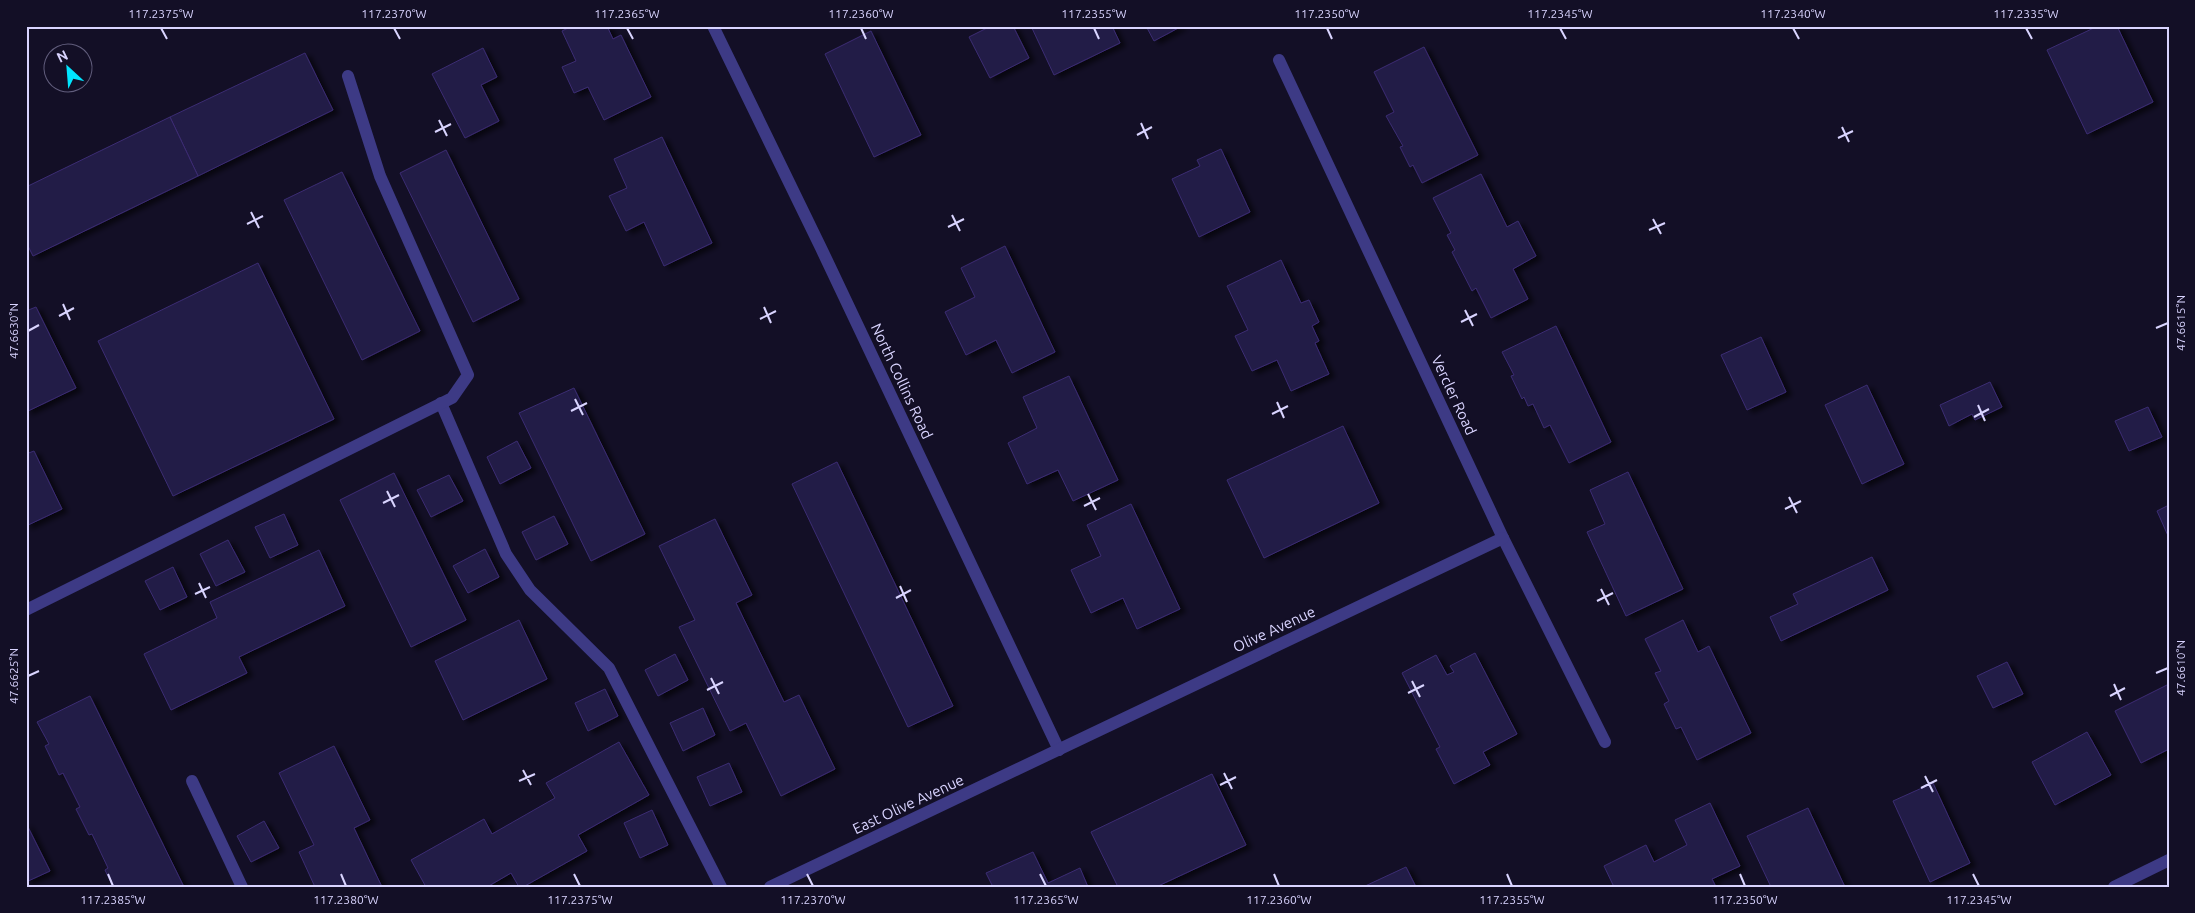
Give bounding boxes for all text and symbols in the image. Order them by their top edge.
text: 117.2375°W [128,7,194,20]
text: 117.2370°W [361,7,427,20]
text: 117.2365°W [594,7,660,20]
text: 117.2360°W [828,7,894,20]
text: 117.2355°W [1061,7,1127,20]
text: 117.2350°W [1294,7,1360,20]
text: 117.2345°W [1527,7,1593,20]
text: 117.2340°W [1760,7,1826,20]
text: 117.2335°W [1993,7,2059,20]
north arrow [42,42,92,92]
text: N [54,47,71,66]
text: 47.6615°N [2174,295,2187,351]
text: 47.6630°N [7,303,20,359]
street label: North Collins Road [868,320,936,442]
street label: Vercler Road [1428,353,1480,437]
street label: Olive Avenue [1230,603,1318,655]
text: 47.6610°N [2174,640,2187,696]
text: 47.6625°N [7,648,20,704]
street label: East Olive Avenue [850,771,966,837]
text: 117.2385°W [80,893,146,906]
text: 117.2380°W [313,893,379,906]
text: 117.2375°W [547,893,613,906]
text: 117.2370°W [780,893,846,906]
text: 117.2365°W [1013,893,1079,906]
text: 117.2360°W [1246,893,1312,906]
text: 117.2355°W [1479,893,1545,906]
text: 117.2350°W [1712,893,1778,906]
text: 117.2345°W [1946,893,2012,906]

